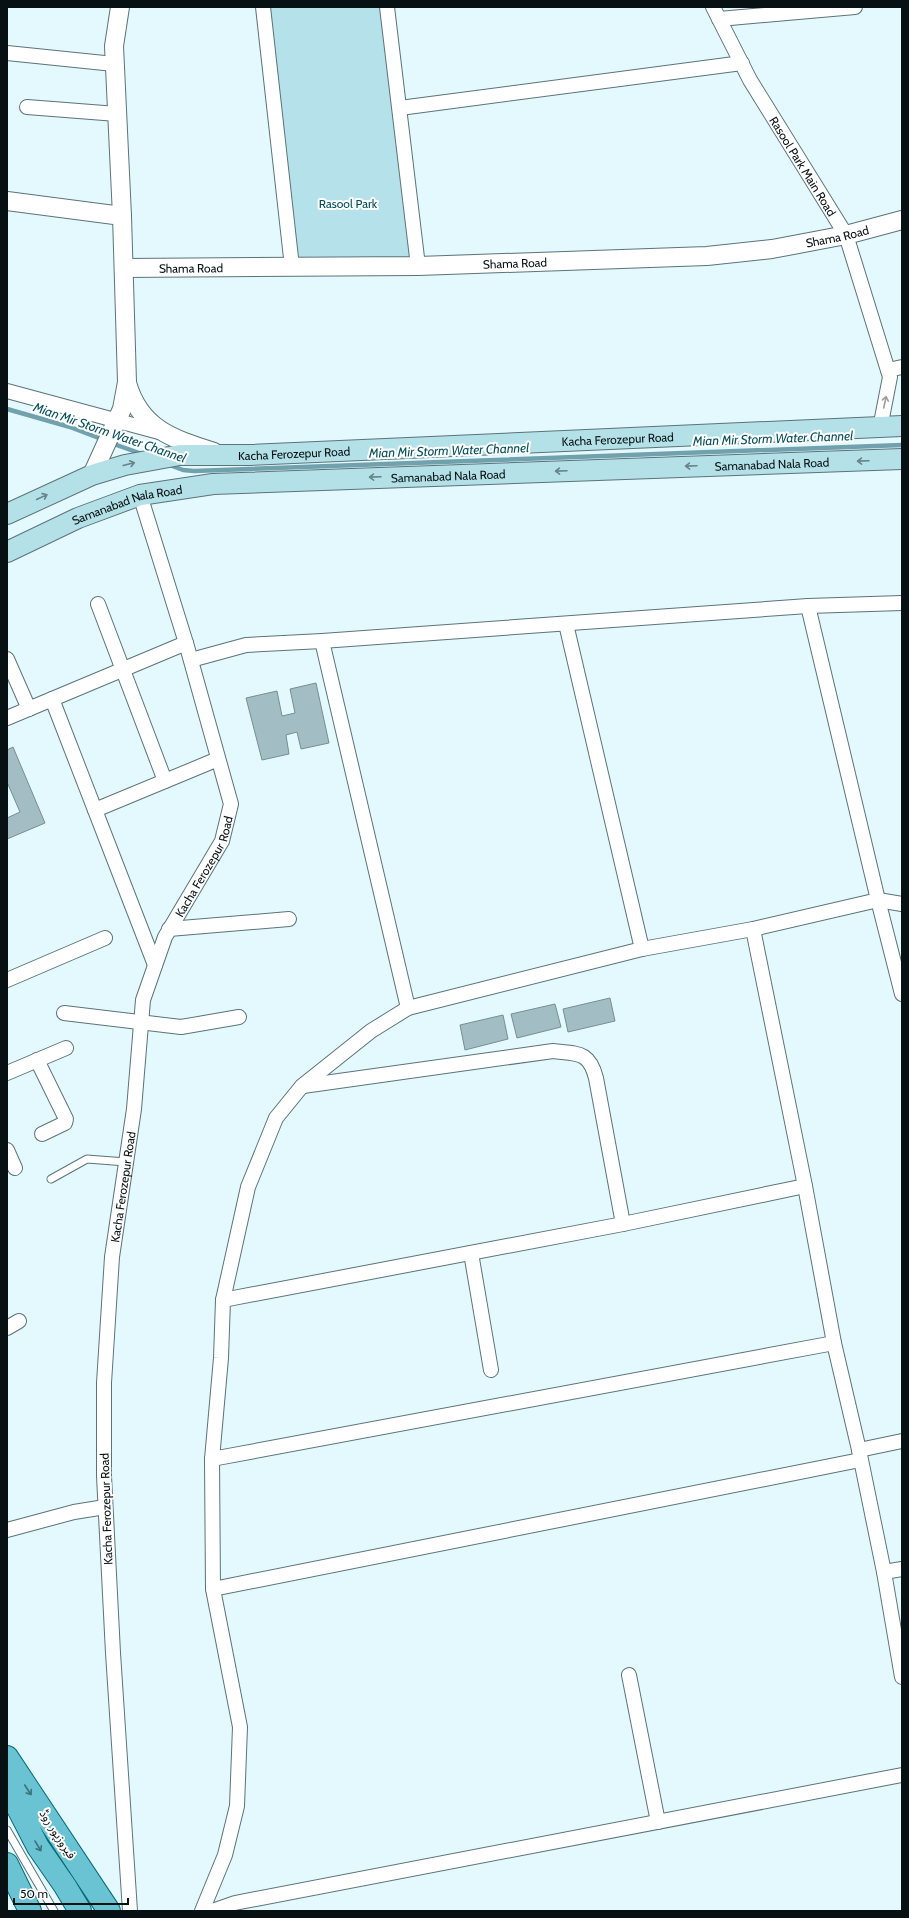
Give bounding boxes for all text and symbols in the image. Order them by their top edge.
street label: Rasool Park Main Road [767,113,840,219]
park label: Rasool Park [319,196,378,211]
street label: Shama Road [804,222,870,250]
street label: Shama Road [483,254,547,271]
street label: Shama Road [159,260,223,275]
one-way arrow [881,396,889,409]
water label: Mian Mir Storm Water Channel [31,398,188,466]
water label: Mian Mir Storm Water Channel [692,427,853,449]
street label: Kacha Ferozepur Road [561,429,674,449]
water label: Mian Mir Storm Water Channel [368,439,529,461]
street label: Kacha Ferozepur Road [238,443,350,463]
street label: Samanabad Nala Road [714,454,830,473]
one-way arrow [857,457,870,464]
one-way arrow [122,459,135,467]
one-way arrow [685,463,698,470]
street label: Samanabad Nala Road [391,466,506,485]
one-way arrow [555,467,568,475]
one-way arrow [369,473,382,481]
street label: Samanabad Nala Road [69,481,183,527]
one-way arrow [36,493,48,501]
street label: Kacha Ferozepur Road [171,814,235,919]
street label: Kacha Ferozepur Road [107,1130,138,1243]
street label: Kacha Ferozepur Road [97,1453,115,1565]
one-way arrow [25,1784,33,1796]
street label: فیروزپور روڈ [36,1806,80,1862]
one-way arrow [34,1840,42,1852]
scale bar [14,1880,128,1906]
text: 50 m [20,1886,48,1901]

